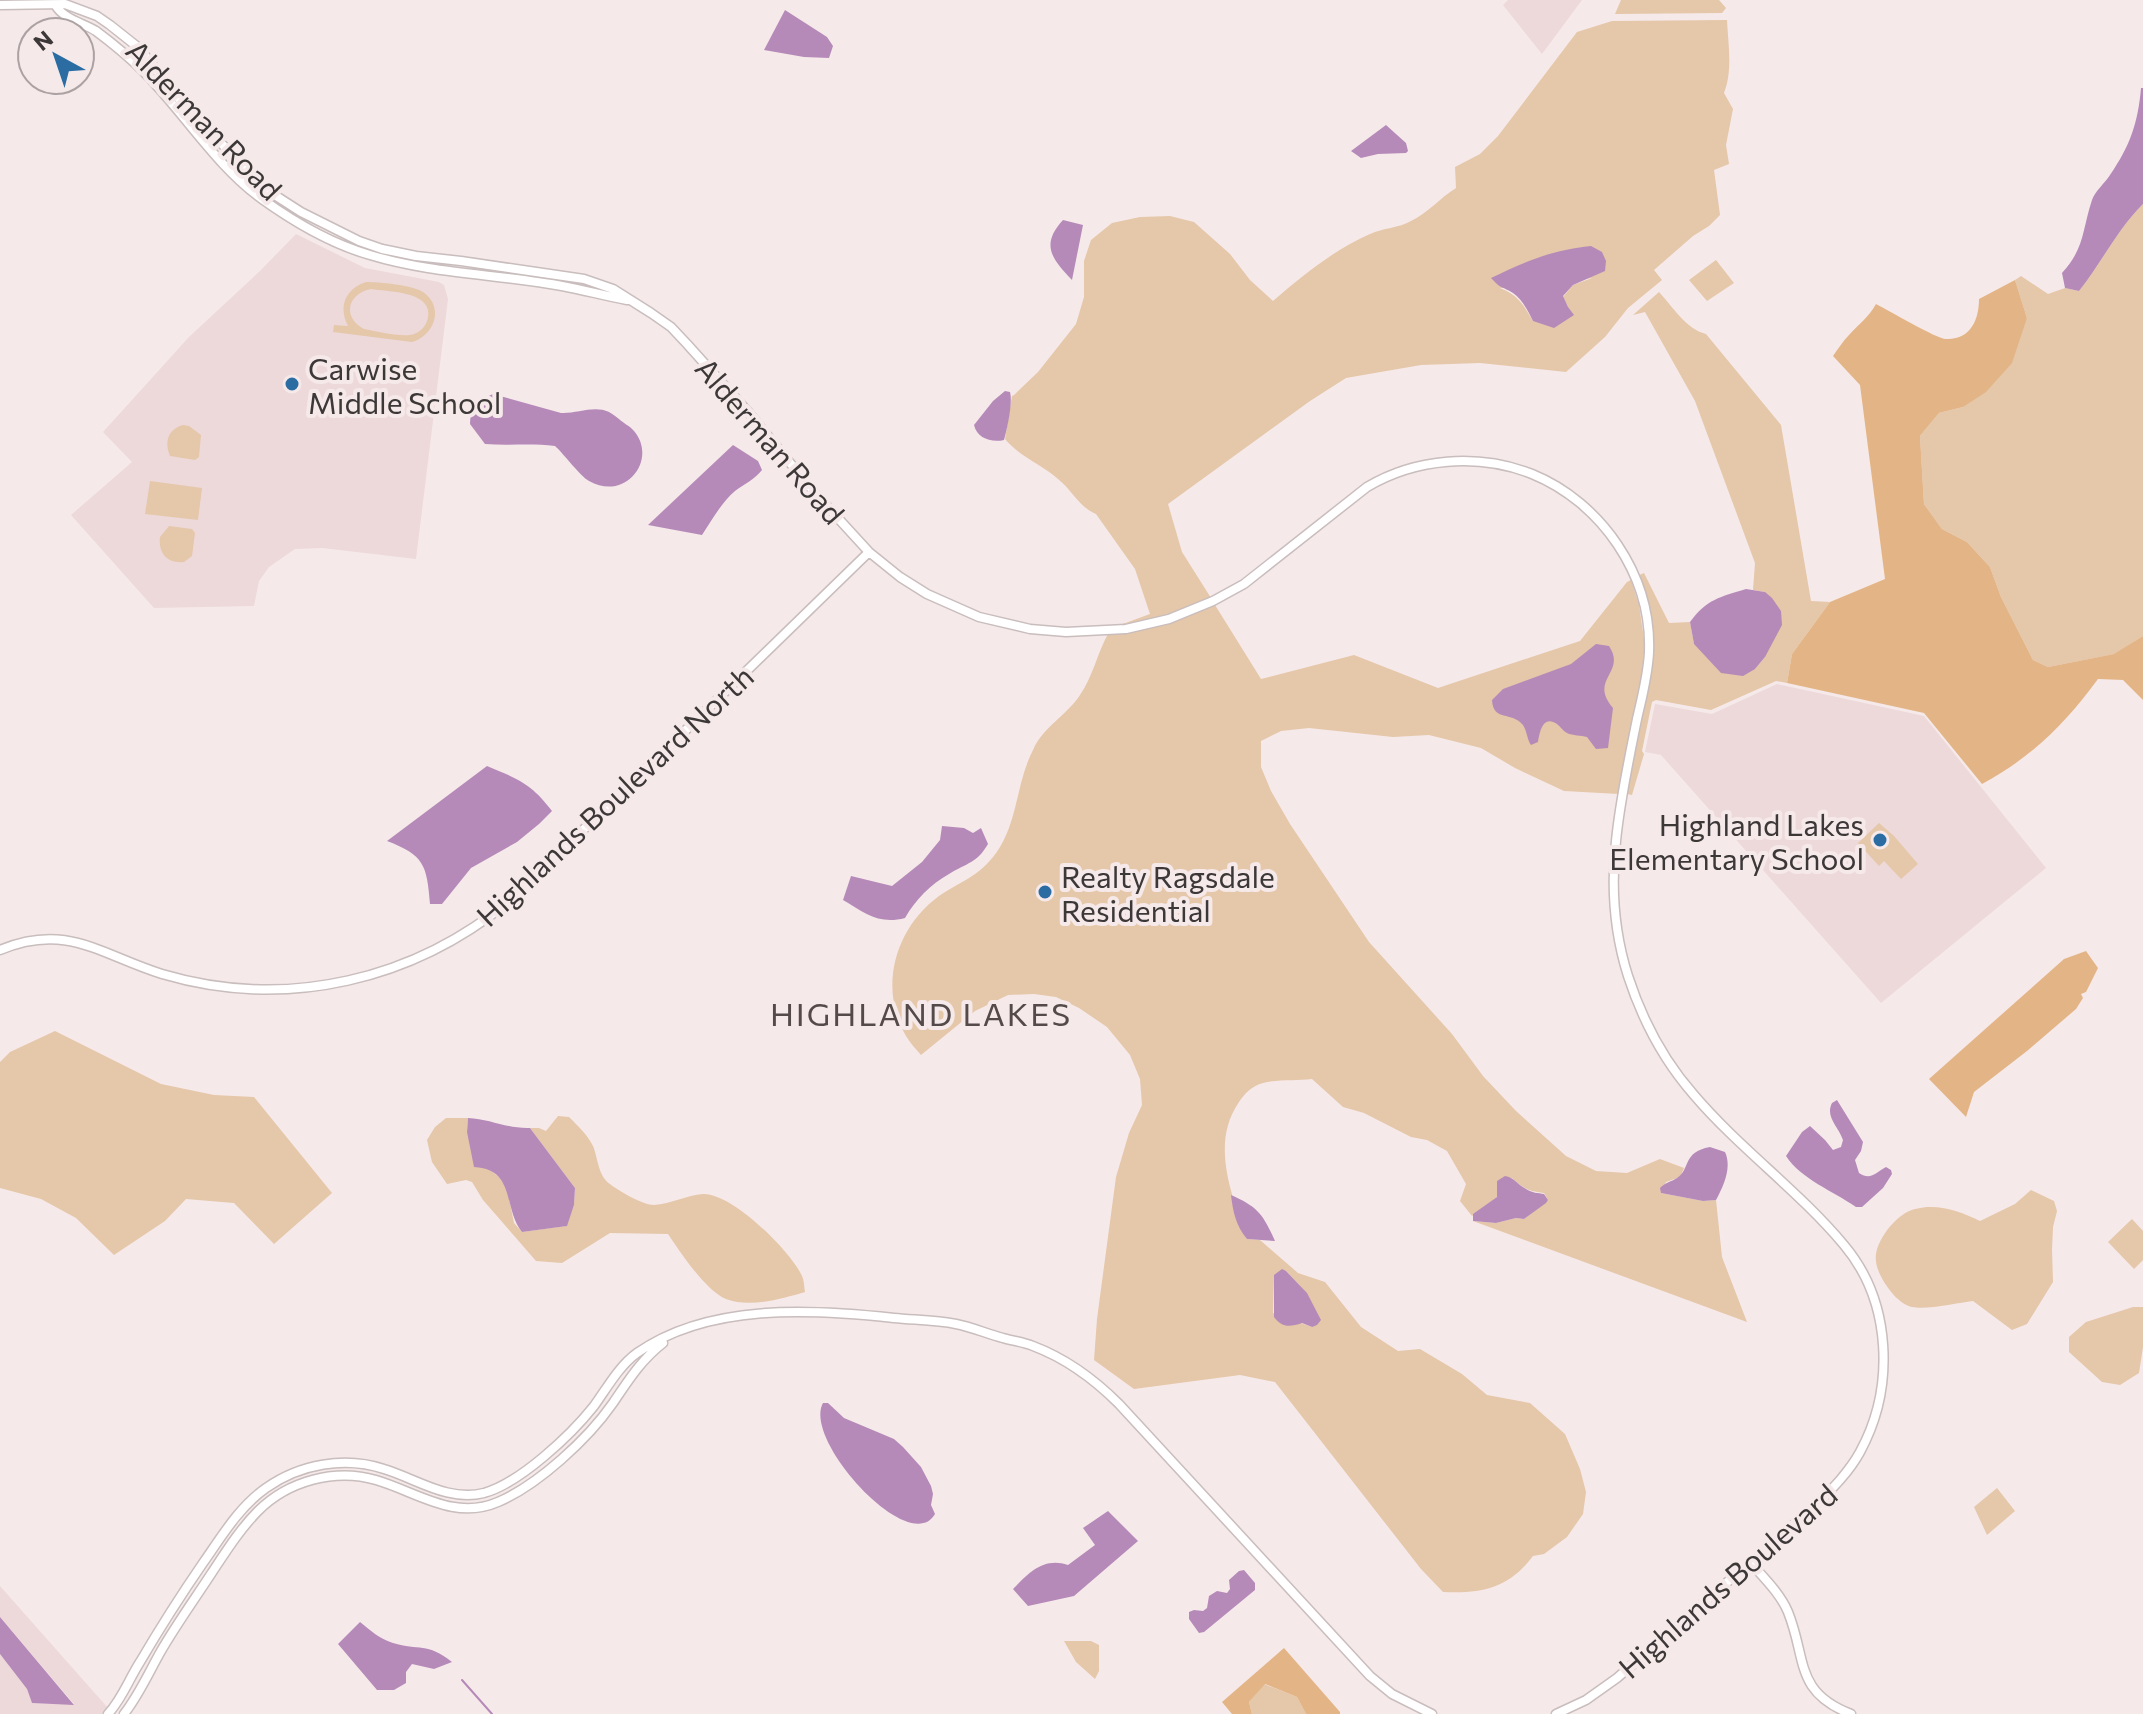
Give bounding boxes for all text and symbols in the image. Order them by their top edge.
north arrow [16,16,96,96]
text: N [28,25,58,56]
street label: Alderman Road [119,31,291,207]
place label: Carwise Middle School [308,349,501,420]
street label: Alderman Road [689,349,853,531]
marker: Carwise Middle School [283,375,301,393]
street label: Highlands Boulevard North [468,657,760,933]
place label: Highland Lakes Elementary School [1609,805,1864,876]
marker: Highland Lakes Elementary School [1871,831,1889,849]
place label: Realty Ragsdale Residential [1061,857,1275,928]
marker: Realty Ragsdale Residential [1036,883,1054,901]
district label: HIGHLAND LAKES [770,993,1072,1033]
street label: Highlands Boulevard [1610,1475,1844,1685]

